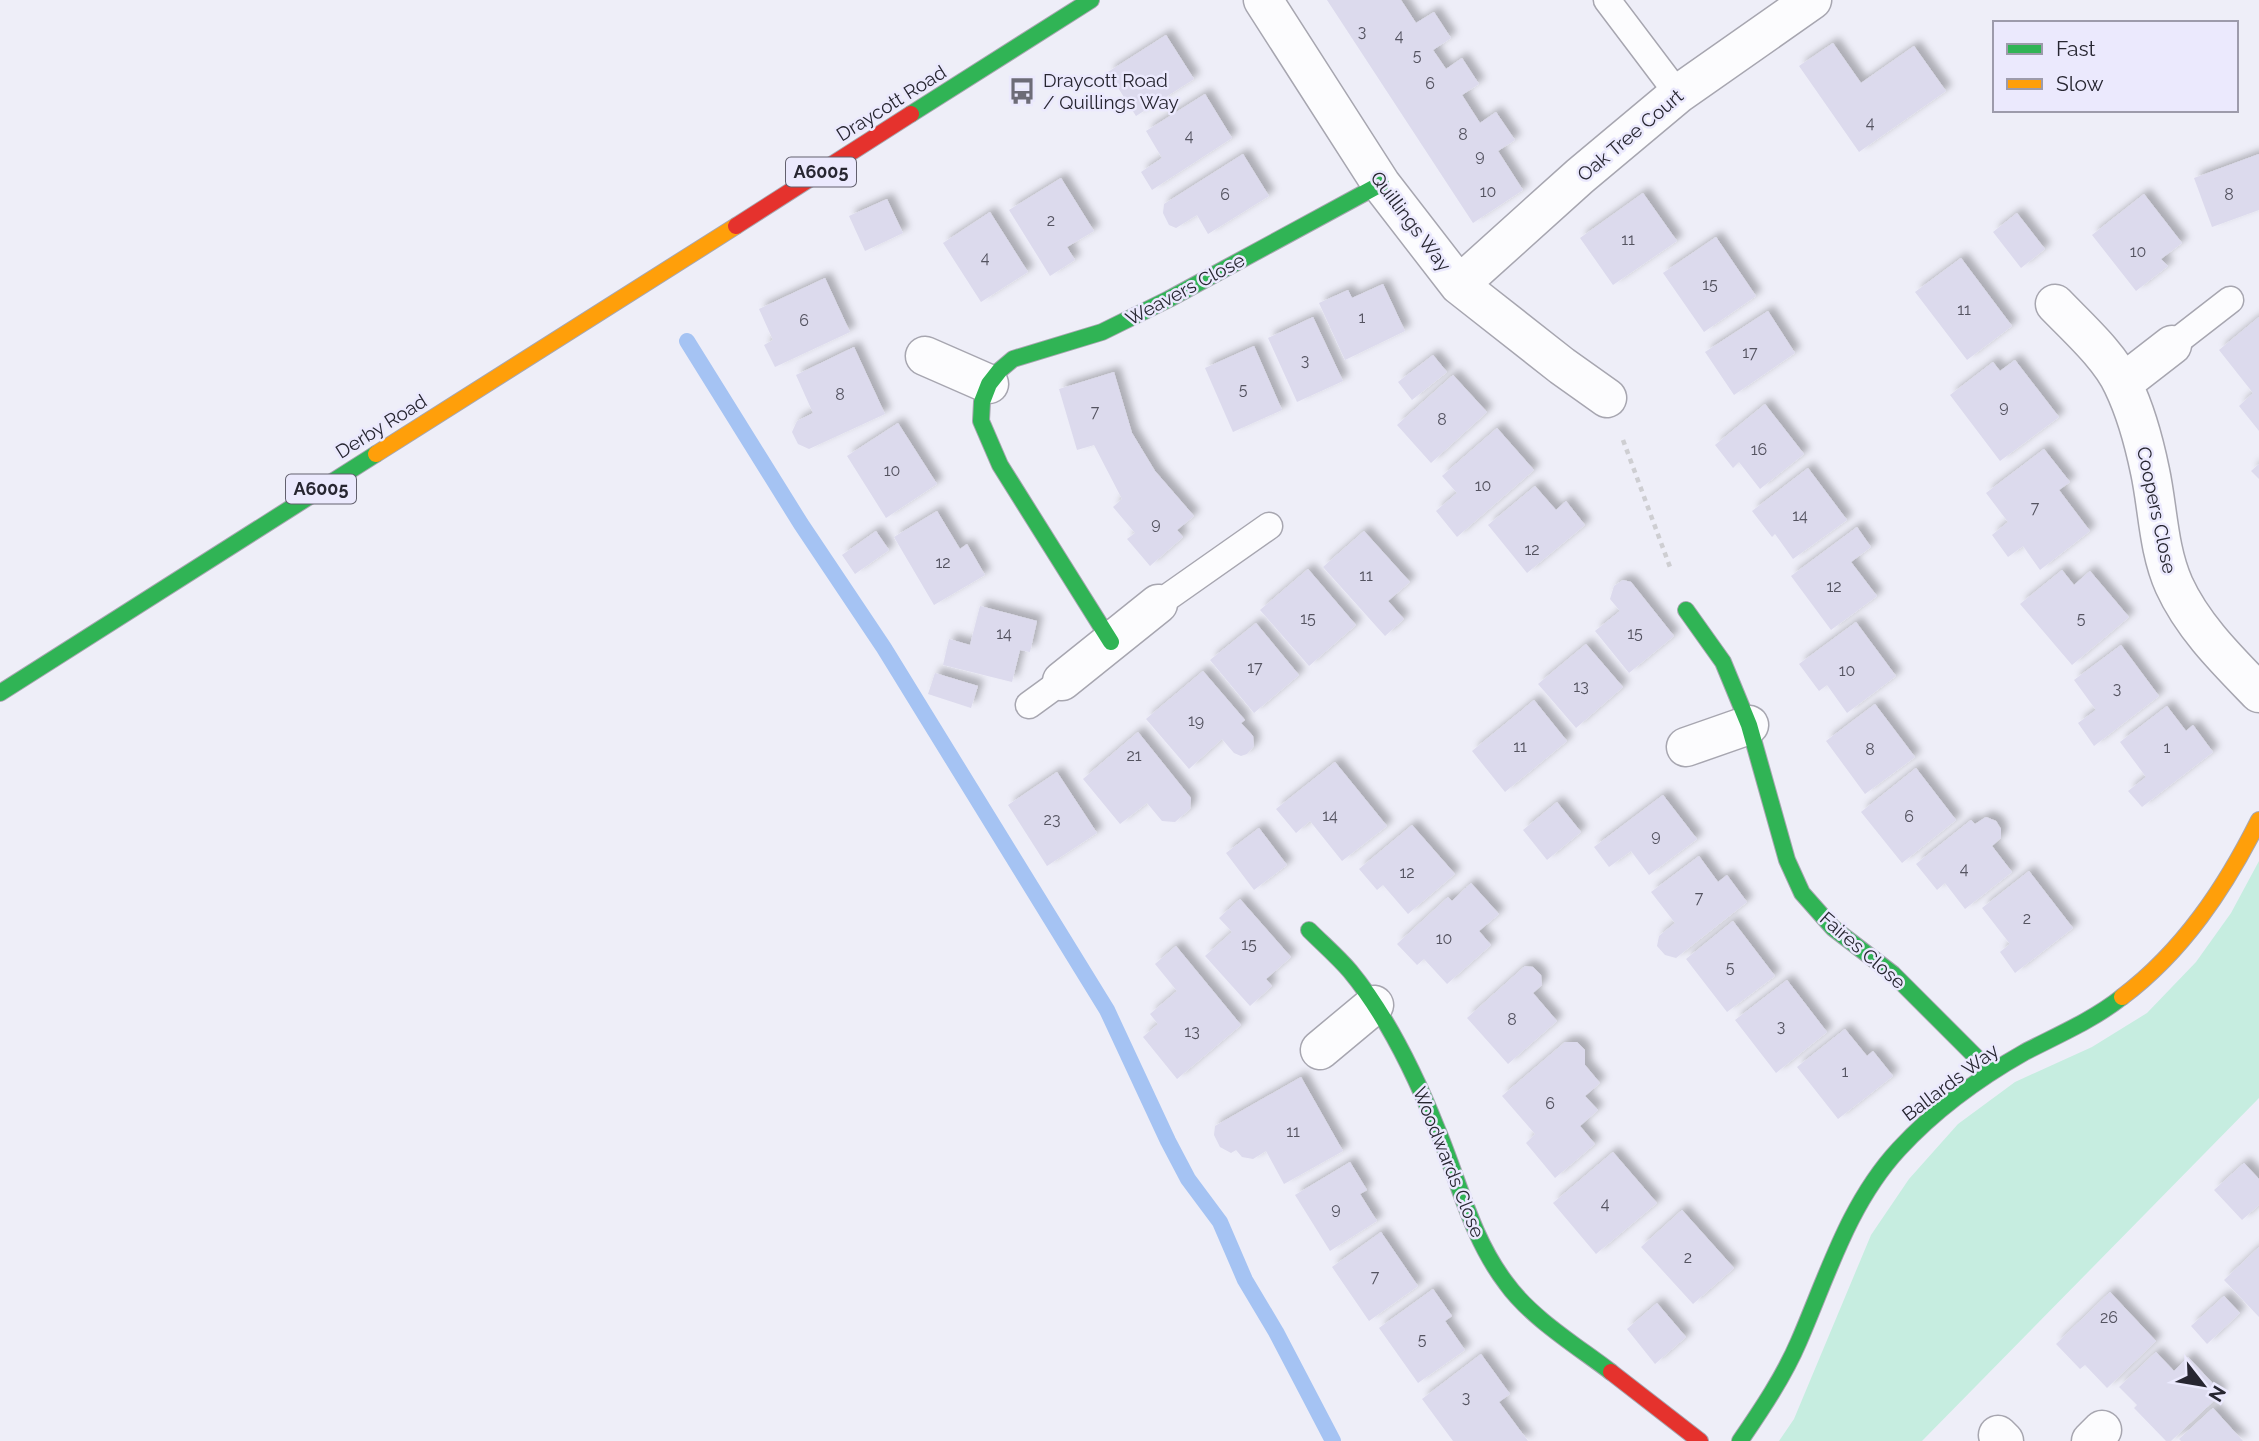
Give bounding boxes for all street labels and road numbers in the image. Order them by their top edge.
street label: Draycott Road [832,61,950,145]
street label: Oak Tree Court [1573,84,1688,186]
road number: A6005 [786,158,856,187]
street label: Quillings Way [1366,167,1456,275]
street label: Weavers Close [1122,248,1248,330]
street label: Derby Road [331,389,431,463]
street label: Coopers Close [2133,445,2181,575]
road number: A6005 [286,475,356,504]
street label: Faires Close [1816,907,1910,993]
street label: Ballards Way [1898,1039,2002,1125]
street label: Woodwards Close [1409,1083,1489,1241]

